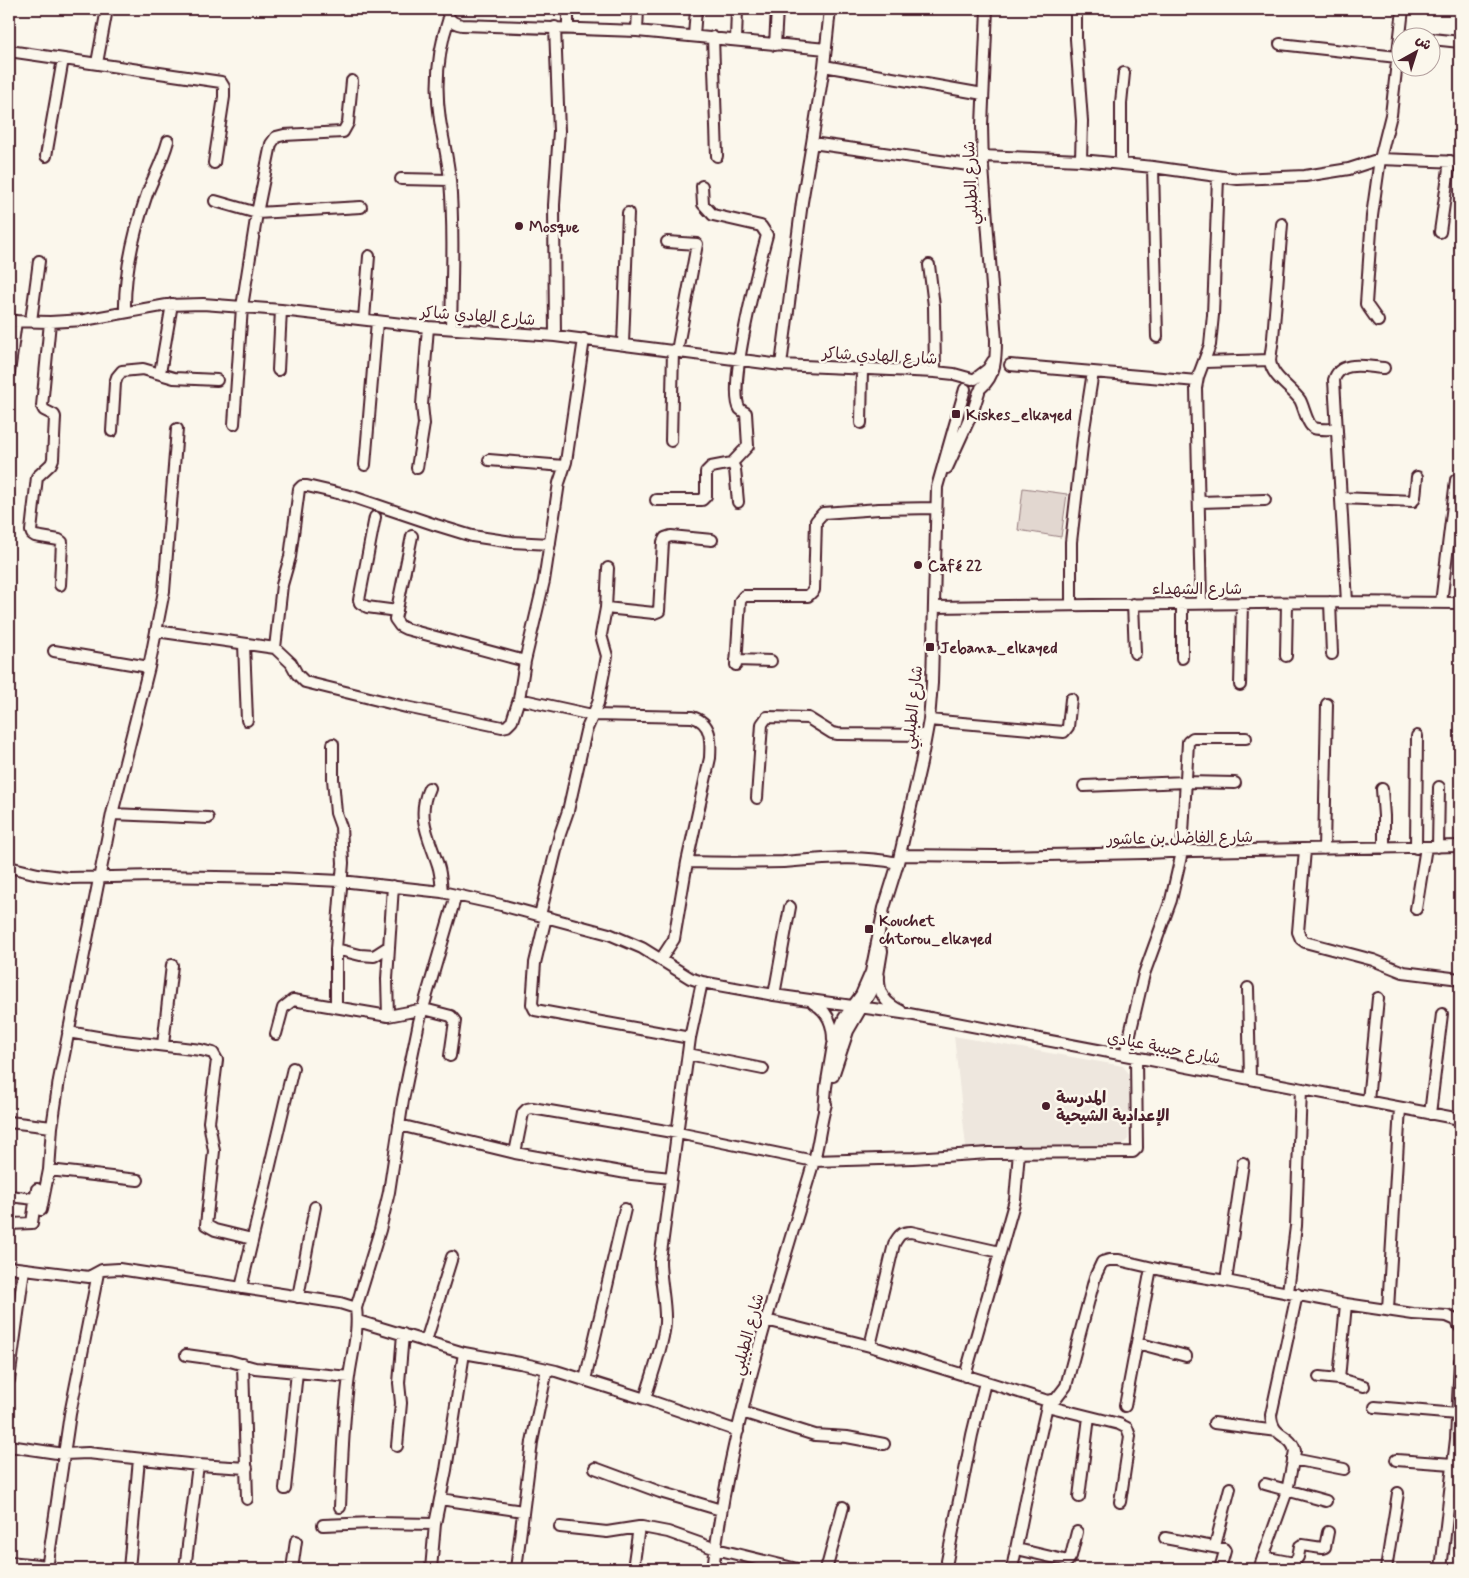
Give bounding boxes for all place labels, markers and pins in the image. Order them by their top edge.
place label: Mosque [529,217,580,238]
marker: Mosque [513,220,525,232]
place label: Kiskes_elkayed [966,405,1072,426]
marker: Kiskes_elkayed [950,408,962,420]
place label: Café 22 [928,556,982,577]
marker: Café 22 [912,559,924,571]
place label: Jebana_elkayed [940,638,1058,659]
marker: Jebana_elkayed [924,641,936,653]
place label: Kouchet chtorou_elkayed [878,911,992,950]
marker: Kouchet chtorou_elkayed [863,923,875,935]
place label: المدرسة الإعدادية الشيحية [1056,1088,1169,1127]
marker: المدرسة الإعدادية الشيحية [1040,1100,1052,1112]

